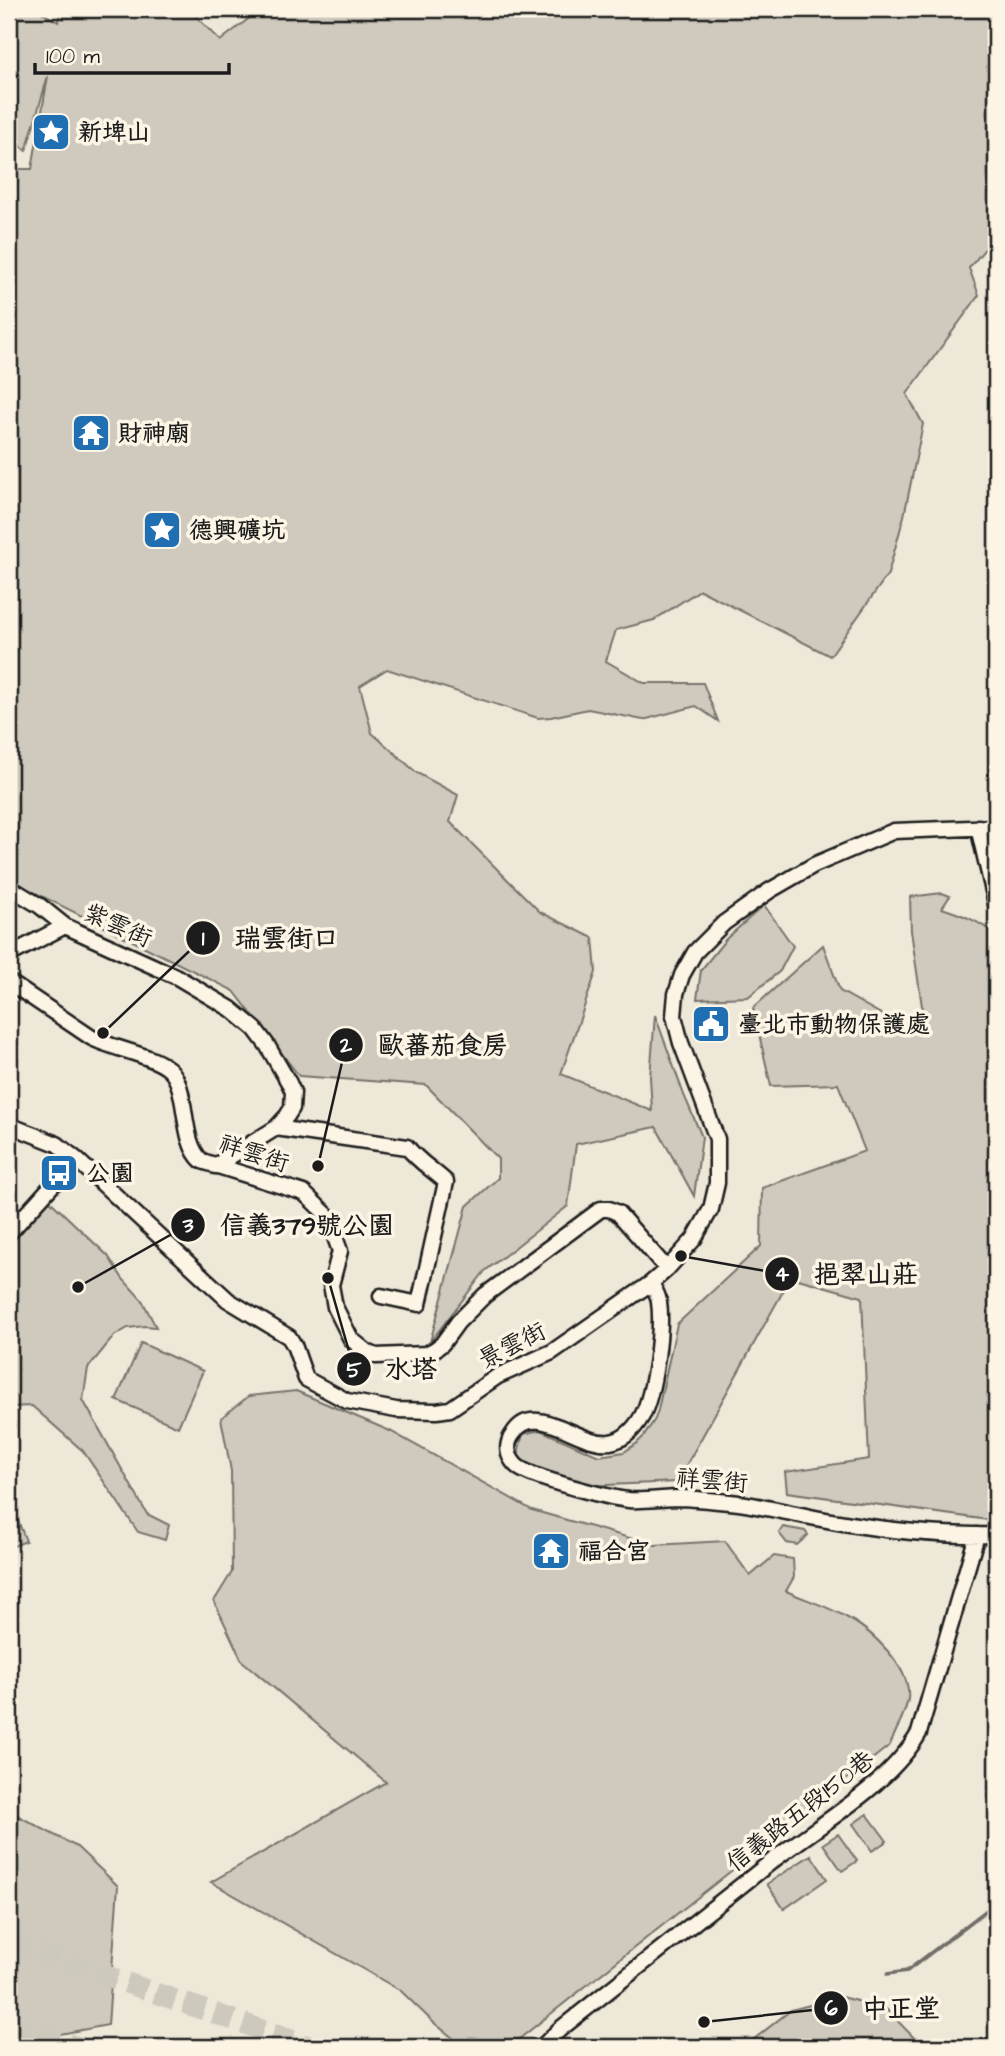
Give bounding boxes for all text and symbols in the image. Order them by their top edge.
scale bar [35,32,229,76]
text: 100 m [46,42,101,71]
place icon: 新埤山 [30,111,72,153]
place label: 新埤山 [78,116,150,150]
temple icon: 財神廟 [70,412,112,454]
place label: 財神廟 [118,417,190,451]
place icon: 德興礦坑 [141,509,183,551]
place label: 德興礦坑 [189,514,285,548]
street label: 紫雲街 [78,896,157,956]
callout: 瑞雲街口 [186,914,353,961]
text: 瑞雲街口 [235,921,339,957]
text: 1 [202,924,205,953]
public building icon: 臺北市動物保護處 [690,1003,732,1045]
place label: 臺北市動物保護處 [738,1008,930,1042]
callout: 歐蕃茄食房 [329,1021,522,1068]
text: 歐蕃茄食房 [378,1028,508,1064]
text: 2 [339,1031,353,1060]
street label: 祥雲街 [214,1127,293,1181]
bus stop icon: 公園 [38,1152,80,1194]
place label: 公園 [86,1157,134,1191]
callout: 信義379號公園 [171,1201,408,1248]
text: 信義379號公園 [220,1208,394,1244]
text: 3 [182,1211,194,1240]
callout: 挹翠山莊 [765,1250,932,1297]
text: 挹翠山莊 [814,1257,918,1293]
text: 4 [775,1260,790,1289]
street label: 景雲街 [473,1314,552,1377]
callout: 水塔 [336,1346,451,1393]
text: 水塔 [385,1352,437,1388]
text: 5 [347,1356,363,1385]
street label: 祥雲街 [675,1461,749,1501]
temple icon: 福合宮 [530,1530,572,1572]
place label: 福合宮 [578,1535,650,1569]
street label: 信義路五段150巷 [720,1743,882,1880]
callout: 中正堂 [813,1984,954,2031]
text: 中正堂 [862,1991,940,2027]
text: 6 [824,1994,838,2023]

